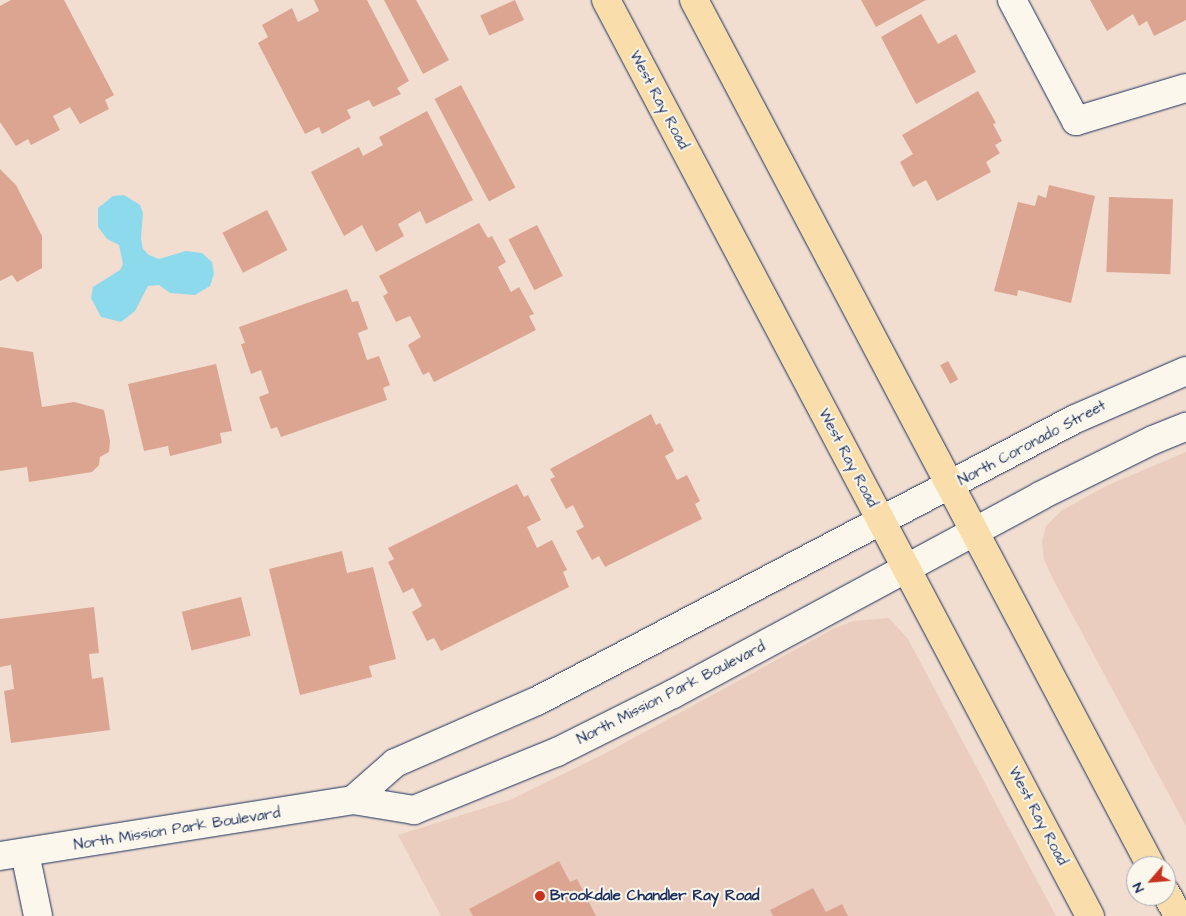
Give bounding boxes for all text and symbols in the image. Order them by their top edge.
street label: West Ray Road [626,48,692,152]
street label: North Coronado Street [955,396,1109,490]
street label: West Ray Road [815,406,881,510]
street label: North Mission Park Boulevard [574,638,768,748]
street label: West Ray Road [1005,764,1071,868]
street label: North Mission Park Boulevard [72,804,282,854]
north arrow [1126,856,1176,906]
text: N [1128,879,1149,896]
place label: Brookdale Chandler Ray Road [550,887,759,905]
marker: Brookdale Chandler Ray Road [534,890,546,902]

